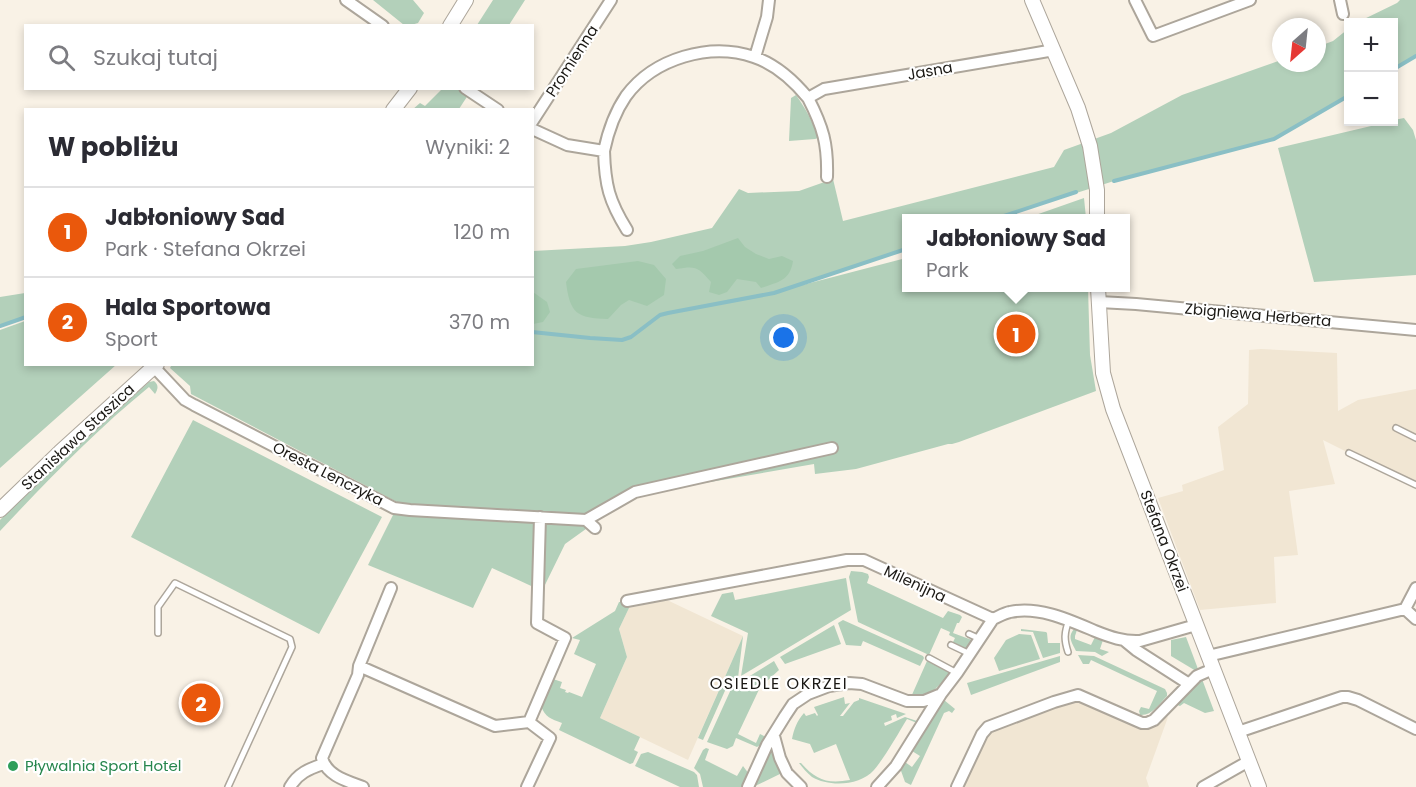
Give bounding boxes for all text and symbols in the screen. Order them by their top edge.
north arrow [1272,18,1326,72]
map controls [1344,18,1398,126]
button: + [1344,18,1398,72]
street label: Promienna [541,21,603,101]
search box [24,24,534,90]
icon: search [45,41,78,74]
text: Szukaj tutaj [93,42,218,73]
street label: Jasna [906,56,954,85]
button: − [1344,72,1398,126]
text: W pobliżu [48,129,179,165]
text: Wyniki: 2 [425,133,510,161]
text: Jabłoniowy Sad [105,202,285,233]
popup [902,214,1130,292]
text: 1 [64,218,71,246]
text: 120 m [454,218,510,246]
text: Jabłoniowy Sad [926,223,1106,254]
text: Park · Stefana Okrzei [105,235,306,263]
text: Park [926,256,969,284]
text: Hala Sportowa [105,292,271,323]
street label: Zbigniewa Herberta [1184,298,1332,331]
text: 2 [62,308,73,336]
text: 370 m [449,308,510,336]
pin: 1 [996,312,1036,356]
your location [769,323,798,352]
text: Sport [105,325,158,353]
street label: Stanisława Staszica [16,379,139,495]
street label: Oresta Lenczyka [269,437,387,511]
street label: Stefana Okrzei [1135,487,1193,595]
street label: Milenijna [881,560,950,607]
district label: OSIEDLE OKRZEI [710,672,848,695]
pin: 2 [182,680,220,726]
place label: Pływalnia Sport Hotel [25,755,182,776]
marker: Pływalnia Sport Hotel [6,759,20,773]

